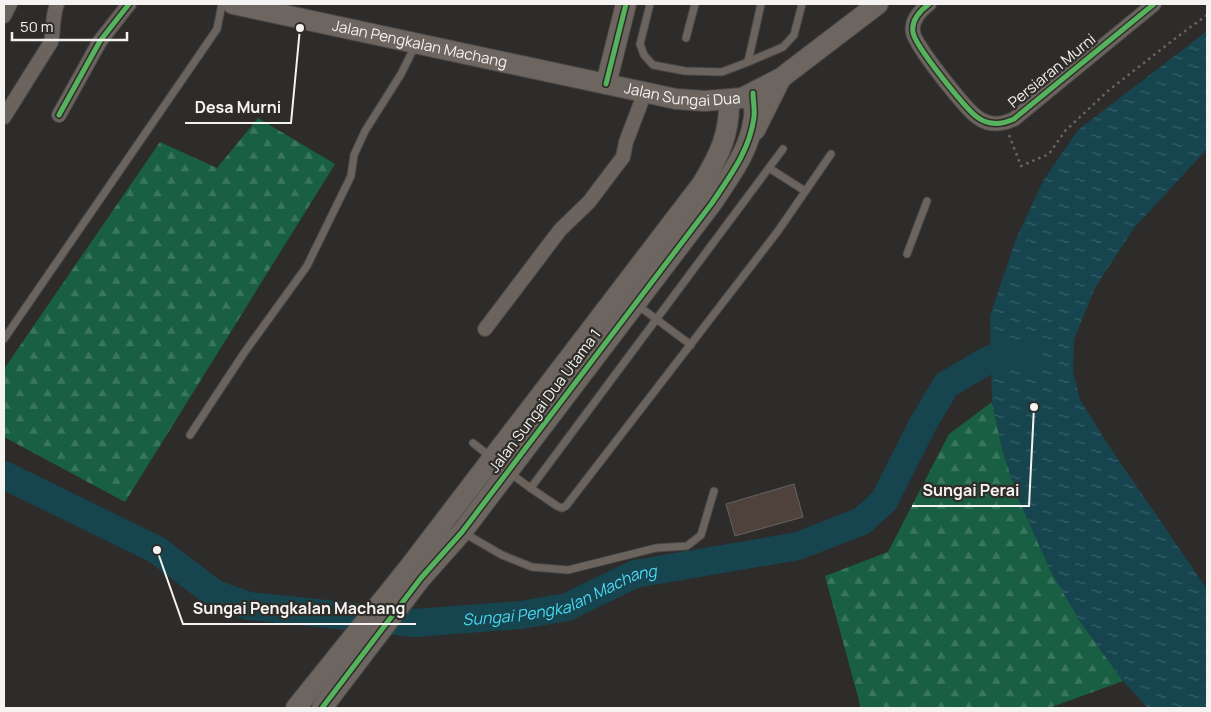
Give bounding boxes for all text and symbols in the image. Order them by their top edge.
scale bar [12,10,128,42]
street label: Jalan Pengkalan Machang [330,15,509,73]
text: 50 m [20,16,54,37]
street label: Persiaran Murni [1003,29,1100,113]
street label: Jalan Sungai Dua [622,77,741,111]
callout: Desa Murni [185,92,291,123]
text: Desa Murni [195,96,281,118]
street label: Jalan Sungai Dua Utama 1 [484,325,606,477]
callout: Sungai Perai [912,475,1029,506]
text: Sungai Perai [923,479,1019,501]
water label: Sungai Pengkalan Machang [462,559,660,630]
callout: Sungai Pengkalan Machang [183,593,416,624]
text: Sungai Pengkalan Machang [193,597,405,619]

